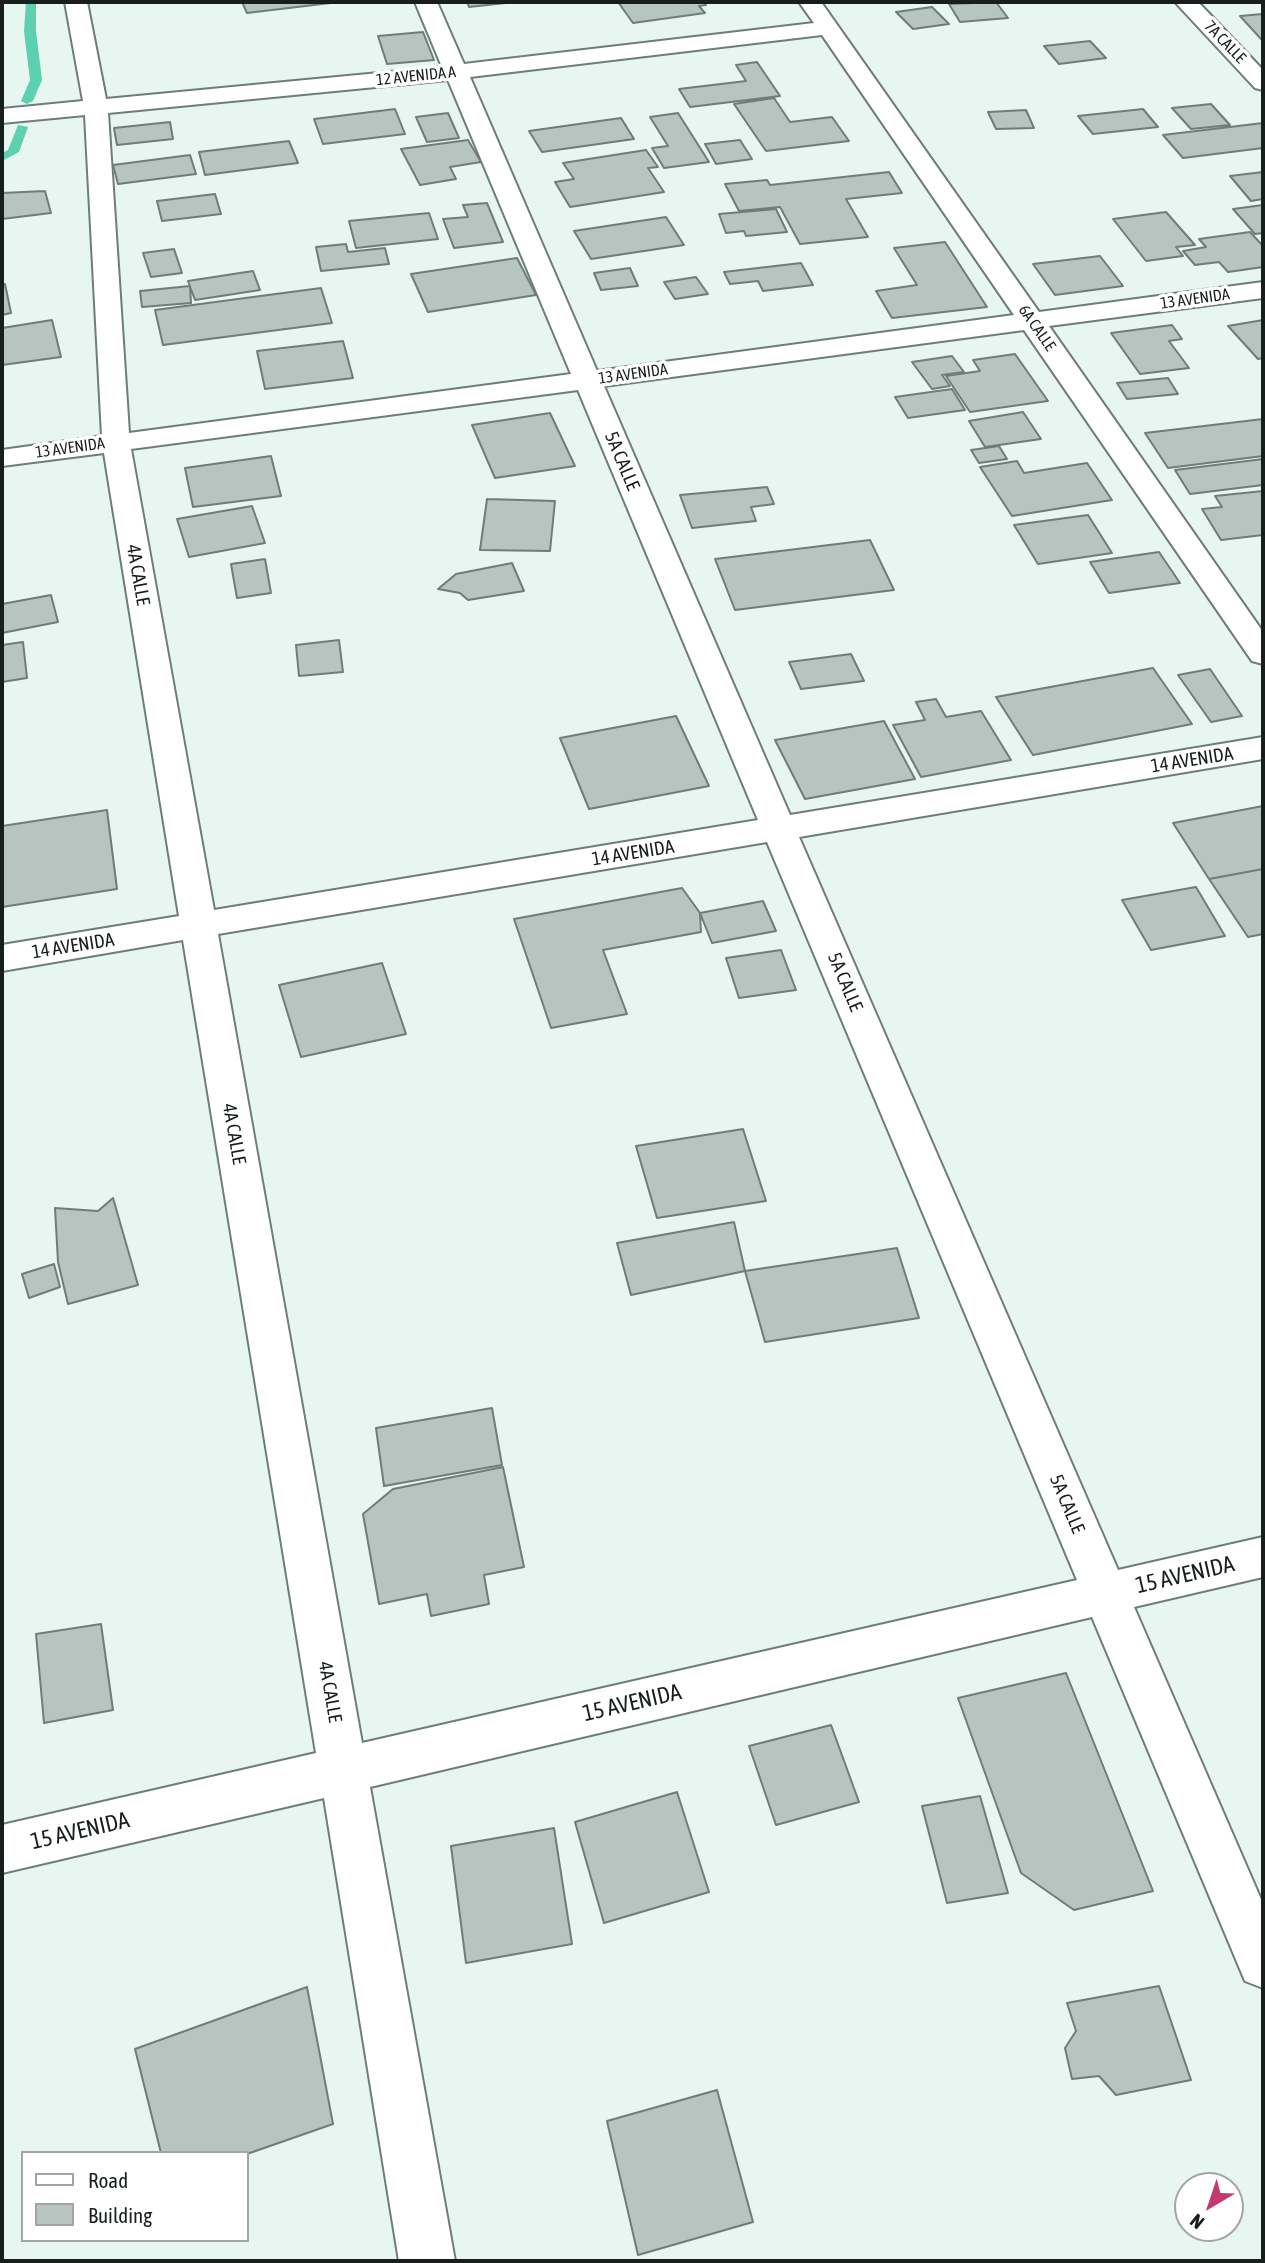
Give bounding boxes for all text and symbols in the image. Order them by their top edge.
street label: 7A CALLE [1200,17,1250,67]
street label: 12 AVENIDA A [375,62,457,90]
street label: 13 AVENIDA [1159,285,1231,313]
street label: 6A CALLE [1014,301,1060,355]
street label: 13 AVENIDA [597,360,669,388]
street label: 5A CALLE [599,428,645,494]
street label: 13 AVENIDA [34,434,106,462]
street label: 4A CALLE [121,543,155,607]
street label: 14 AVENIDA [1149,742,1235,778]
street label: 14 AVENIDA [590,835,676,871]
street label: 14 AVENIDA [30,928,116,964]
street label: 5A CALLE [822,949,868,1015]
street label: 4A CALLE [217,1102,251,1166]
street label: 5A CALLE [1044,1471,1090,1537]
street label: 15 AVENIDA [1133,1550,1237,1600]
street label: 4A CALLE [313,1660,347,1724]
street label: 15 AVENIDA [580,1678,684,1728]
street label: 15 AVENIDA [28,1806,132,1856]
legend [21,2151,248,2242]
text: Road [88,2168,128,2192]
north arrow [1174,2172,1244,2242]
text: Building [88,2203,152,2227]
text: N [1186,2210,1208,2234]

